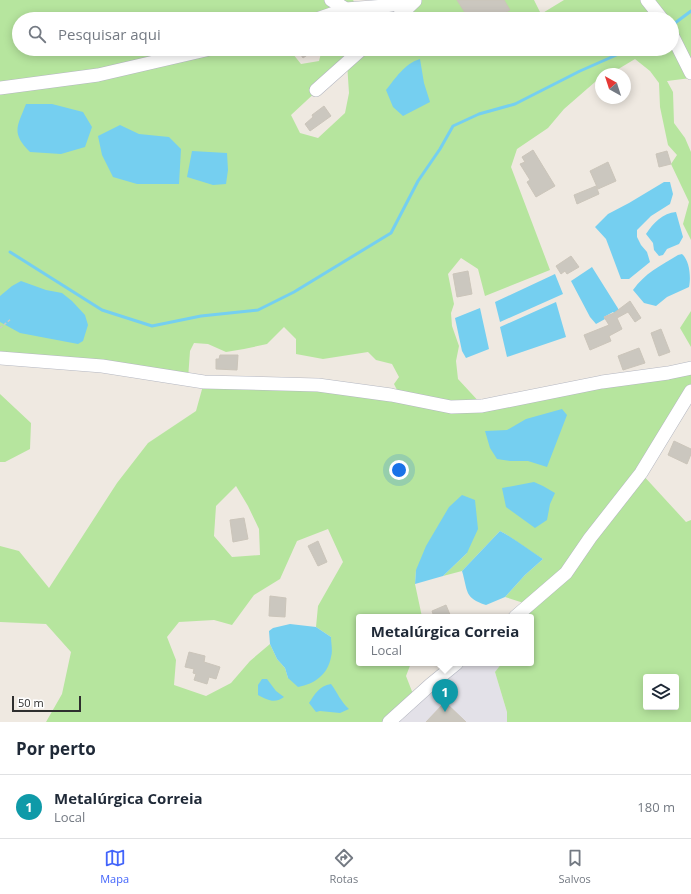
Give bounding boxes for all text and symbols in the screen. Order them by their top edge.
search box [12,12,679,56]
icon: search [26,23,48,45]
text: Pesquisar aqui [58,24,161,44]
north arrow [595,68,631,104]
your location [389,460,409,480]
popup [356,614,534,666]
text: Metalúrgica Correia [371,621,519,641]
text: Local [371,641,402,659]
map controls [643,674,679,710]
button: layers [643,674,679,710]
pin: 1 [432,679,458,712]
scale bar [12,694,81,713]
text: 50 m [18,695,44,710]
text: Por perto [16,737,96,760]
text: Metalúrgica Correia [54,788,203,808]
text: 1 [25,798,33,816]
text: 180 m [637,798,675,816]
text: Local [54,808,85,826]
tab: Mapa [100,847,129,886]
tab: Rotas [329,847,358,886]
tab: Salvos [559,847,591,886]

